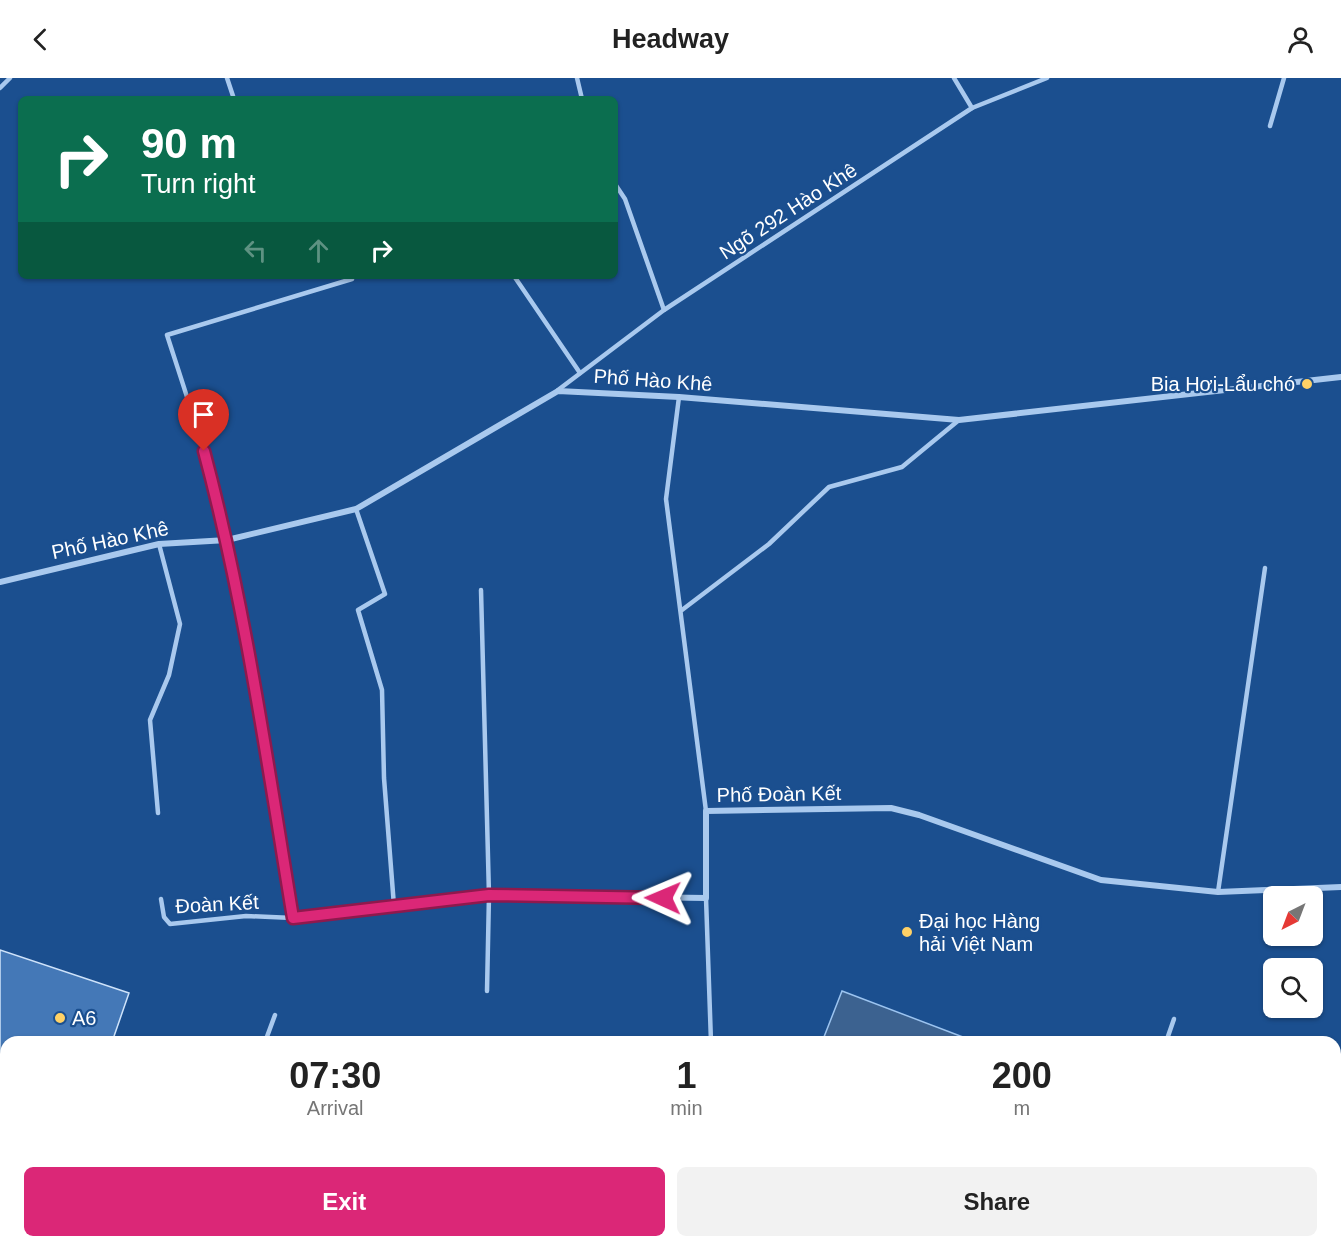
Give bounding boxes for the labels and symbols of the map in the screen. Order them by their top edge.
street label: Ngõ 292 Hào Khê [715,158,861,264]
street label: Phố Hào Khê [593,365,713,395]
place label: Bia Hơi-Lẩu chó [1151,373,1295,395]
marker: Bia Hơi-Lẩu chó [1300,377,1314,391]
pin [178,389,229,451]
street label: Phố Hào Khê [50,517,170,563]
street label: Phố Đoàn Kết [717,782,842,806]
position arrow [631,866,695,930]
north arrow [1263,886,1323,946]
street label: Đoàn Kết [175,891,260,917]
place label: Đại học Hàng hải Việt Nam [919,910,1040,955]
marker: Đại học Hàng hải Việt Nam [900,925,914,939]
place label: A6 [72,1007,96,1029]
marker: A6 [53,1011,67,1025]

